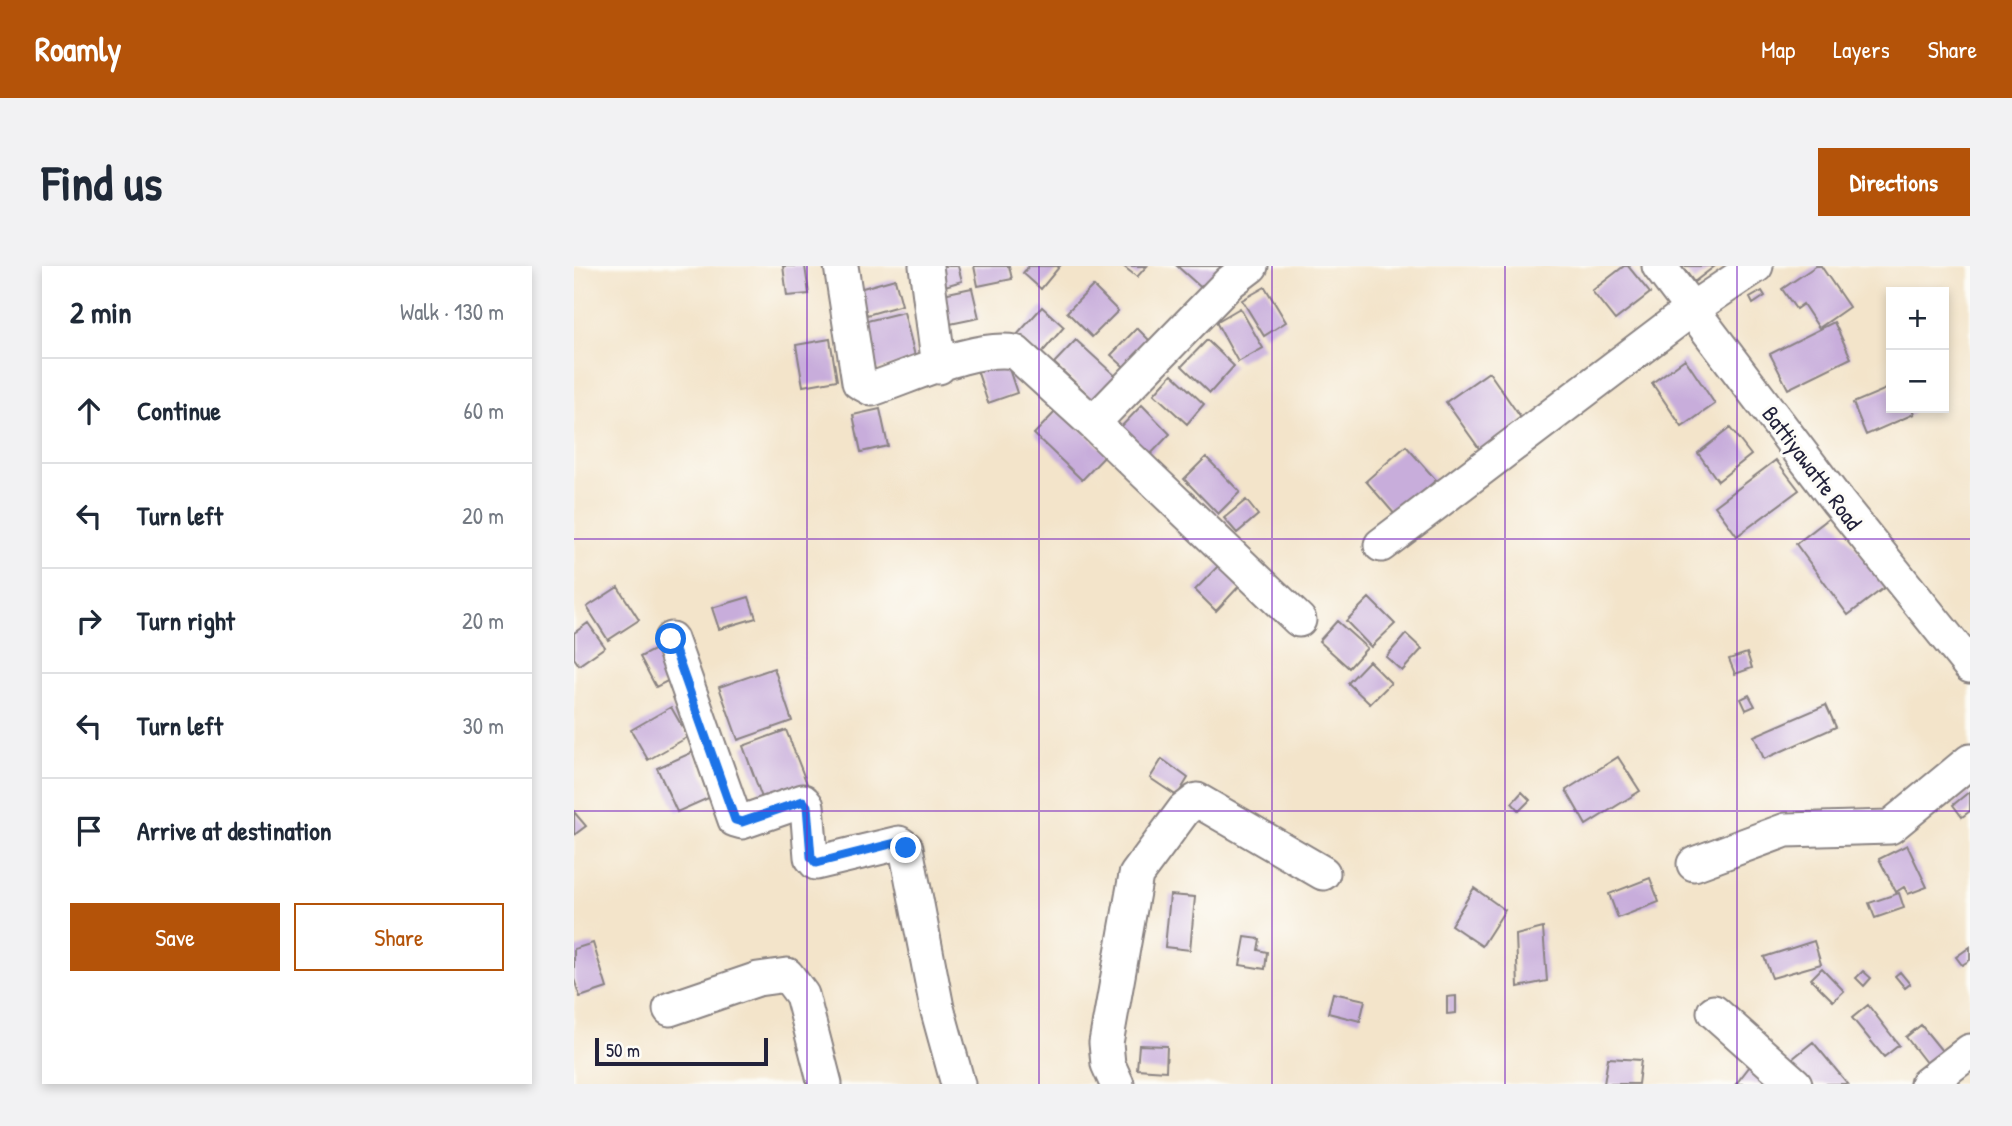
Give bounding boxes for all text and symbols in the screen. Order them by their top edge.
text: Roamly [35,27,121,71]
text: Map [1761,33,1795,65]
text: Layers [1833,33,1890,65]
text: Share [1928,33,1977,65]
button: Directions [1818,148,1970,216]
text: Find us [42,149,162,215]
map controls [1886,287,1949,413]
button: + [1886,287,1949,350]
text: 2 min [70,292,132,332]
text: Walk · 130 m [400,296,504,327]
button: − [1886,350,1949,413]
icon: ahead [70,392,108,430]
text: Continue [137,393,221,428]
text: 60 m [464,395,504,426]
street label: Battiyawatte Road [1755,399,1869,536]
icon: left [70,497,108,535]
text: Turn left [137,498,223,533]
text: 20 m [462,500,504,531]
icon: right [70,602,108,640]
text: Turn right [137,603,235,638]
text: 20 m [462,605,504,636]
route start [655,623,686,654]
icon: left [70,707,108,745]
text: Turn left [137,708,223,743]
text: 30 m [462,710,504,741]
icon: arrive [70,812,108,850]
text: Arrive at destination [137,813,332,848]
route end [890,832,921,863]
button: Save [70,903,280,971]
button: Share [294,903,504,971]
scale bar [595,1035,768,1067]
text: 50 m [606,1037,640,1063]

